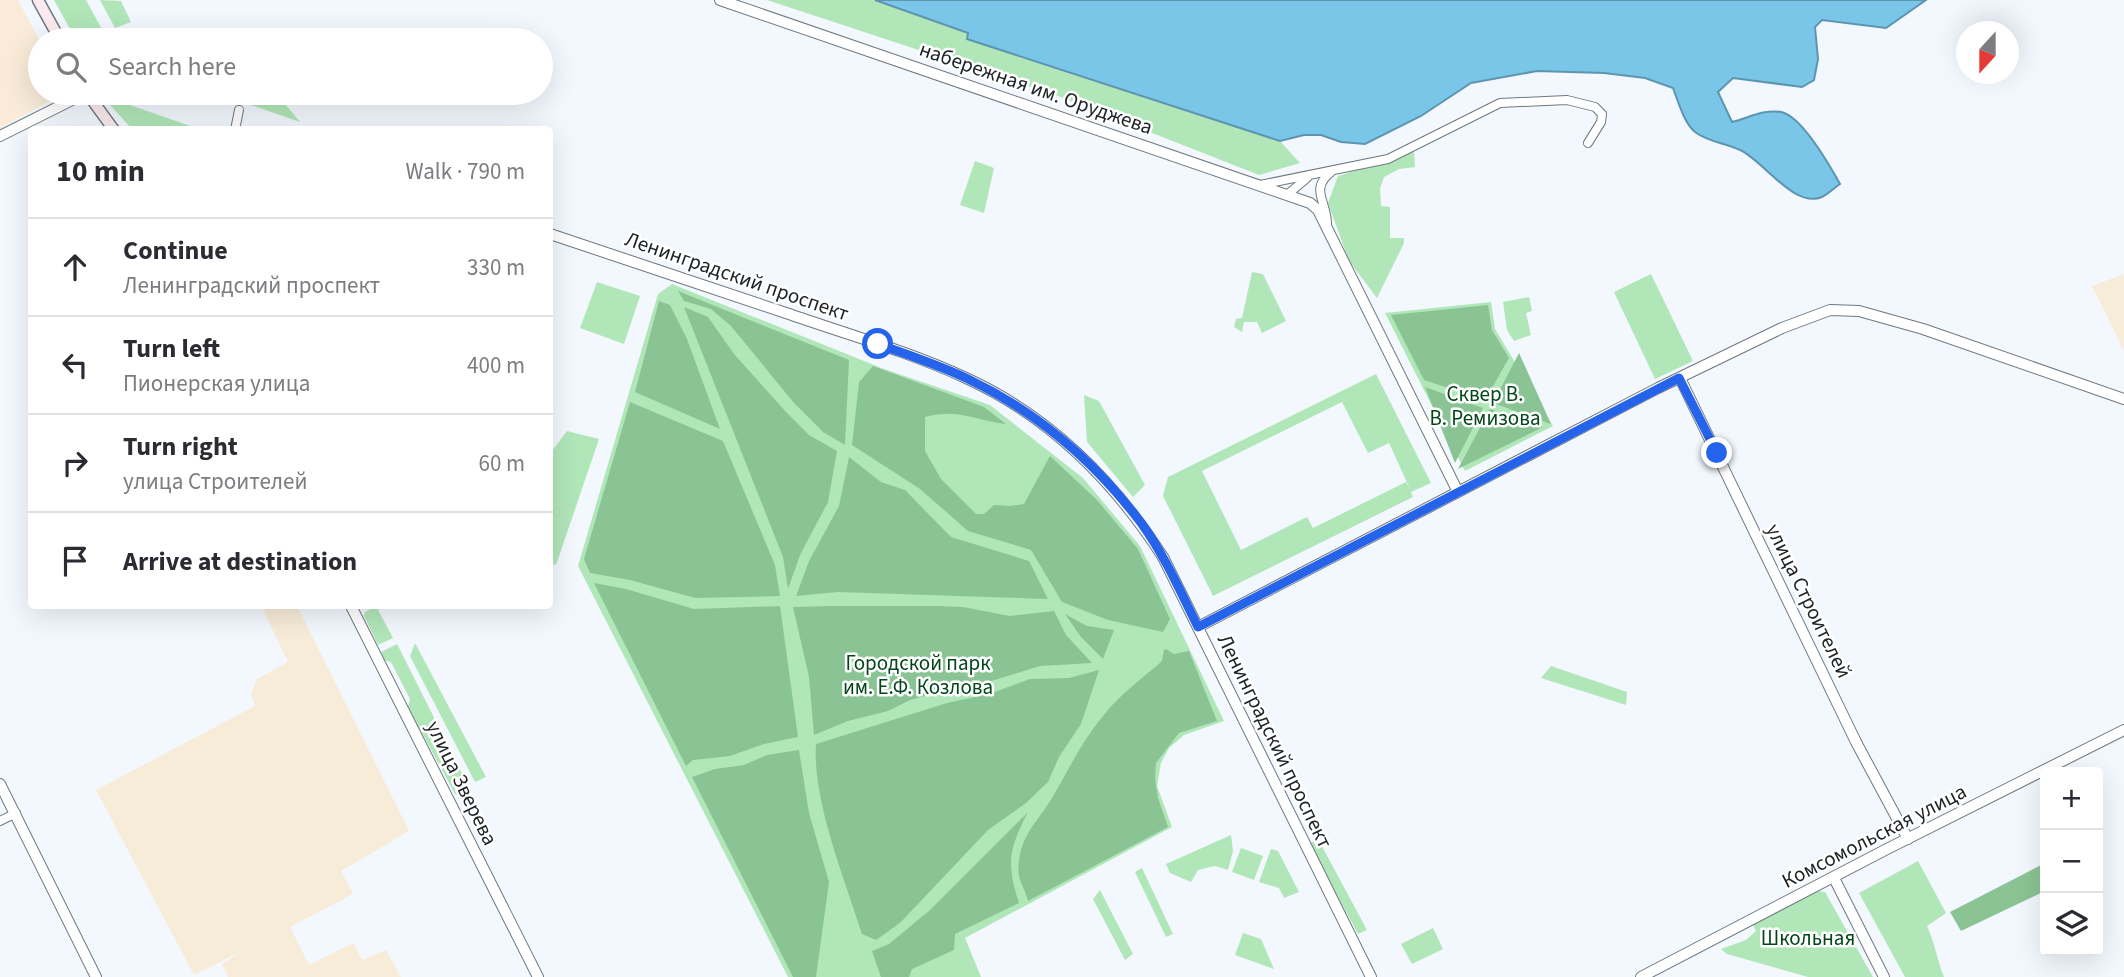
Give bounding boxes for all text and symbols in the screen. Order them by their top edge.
north arrow [1956,21,2019,84]
search box [28,28,553,105]
street label: набережная им. Оруджева [915,34,1157,142]
icon: search [52,48,90,86]
text: Search here [108,48,236,85]
text: 10 min [56,150,145,193]
text: Walk · 790 m [406,155,525,188]
street label: Ленинградский проспект [621,224,853,329]
text: Continue [123,232,228,269]
icon: ahead [56,248,94,286]
text: 330 m [467,251,525,284]
text: Ленинградский проспект [123,269,380,302]
route start [862,328,893,359]
text: Turn left [123,330,220,367]
icon: left [56,346,94,384]
text: 400 m [467,349,525,382]
text: Пионерская улица [123,367,310,400]
park label: Сквер В. В. Ремизова [1430,379,1540,433]
text: Turn right [123,428,238,465]
route end [1701,437,1732,468]
icon: right [56,444,94,482]
text: 60 m [478,447,525,480]
text: улица Строителей [123,465,308,498]
street label: улица Строителей [1759,519,1859,683]
icon: arrive [56,542,94,580]
text: Arrive at destination [123,543,357,580]
street label: Ленинградский проспект [1210,629,1340,853]
park label: Городской парк им. Е.Ф. Козлова [843,648,993,702]
street label: улица Зверева [419,716,505,850]
map controls [2040,767,2103,956]
button: + [2040,767,2103,830]
street label: Комсомольская улица [1776,776,1972,896]
button: − [2040,830,2103,893]
button: layers [2040,893,2103,956]
park label: Школьная [1761,923,1855,953]

